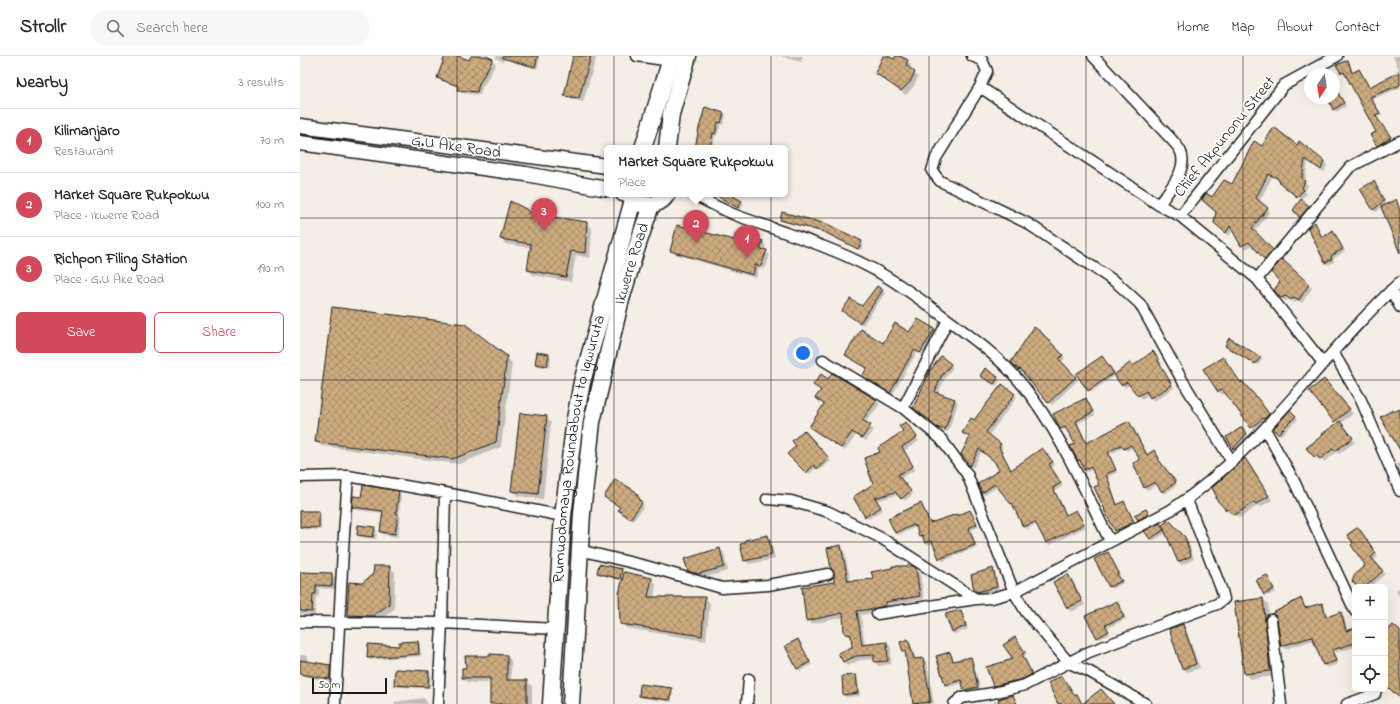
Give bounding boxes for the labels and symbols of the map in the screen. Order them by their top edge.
north arrow [1304,68,1340,104]
street label: Chief Akpunonu Street [1168,71,1282,203]
street label: G.U Ake Road [410,129,502,165]
pin: 3 [531,198,557,231]
pin: 2 [683,210,709,243]
street label: Ikwerre Road [608,220,656,308]
pin: 1 [734,225,760,258]
street label: Rumuodomaya Roundabout to Igwuruta [547,312,612,584]
your location [793,343,813,363]
scale bar [312,676,387,695]

